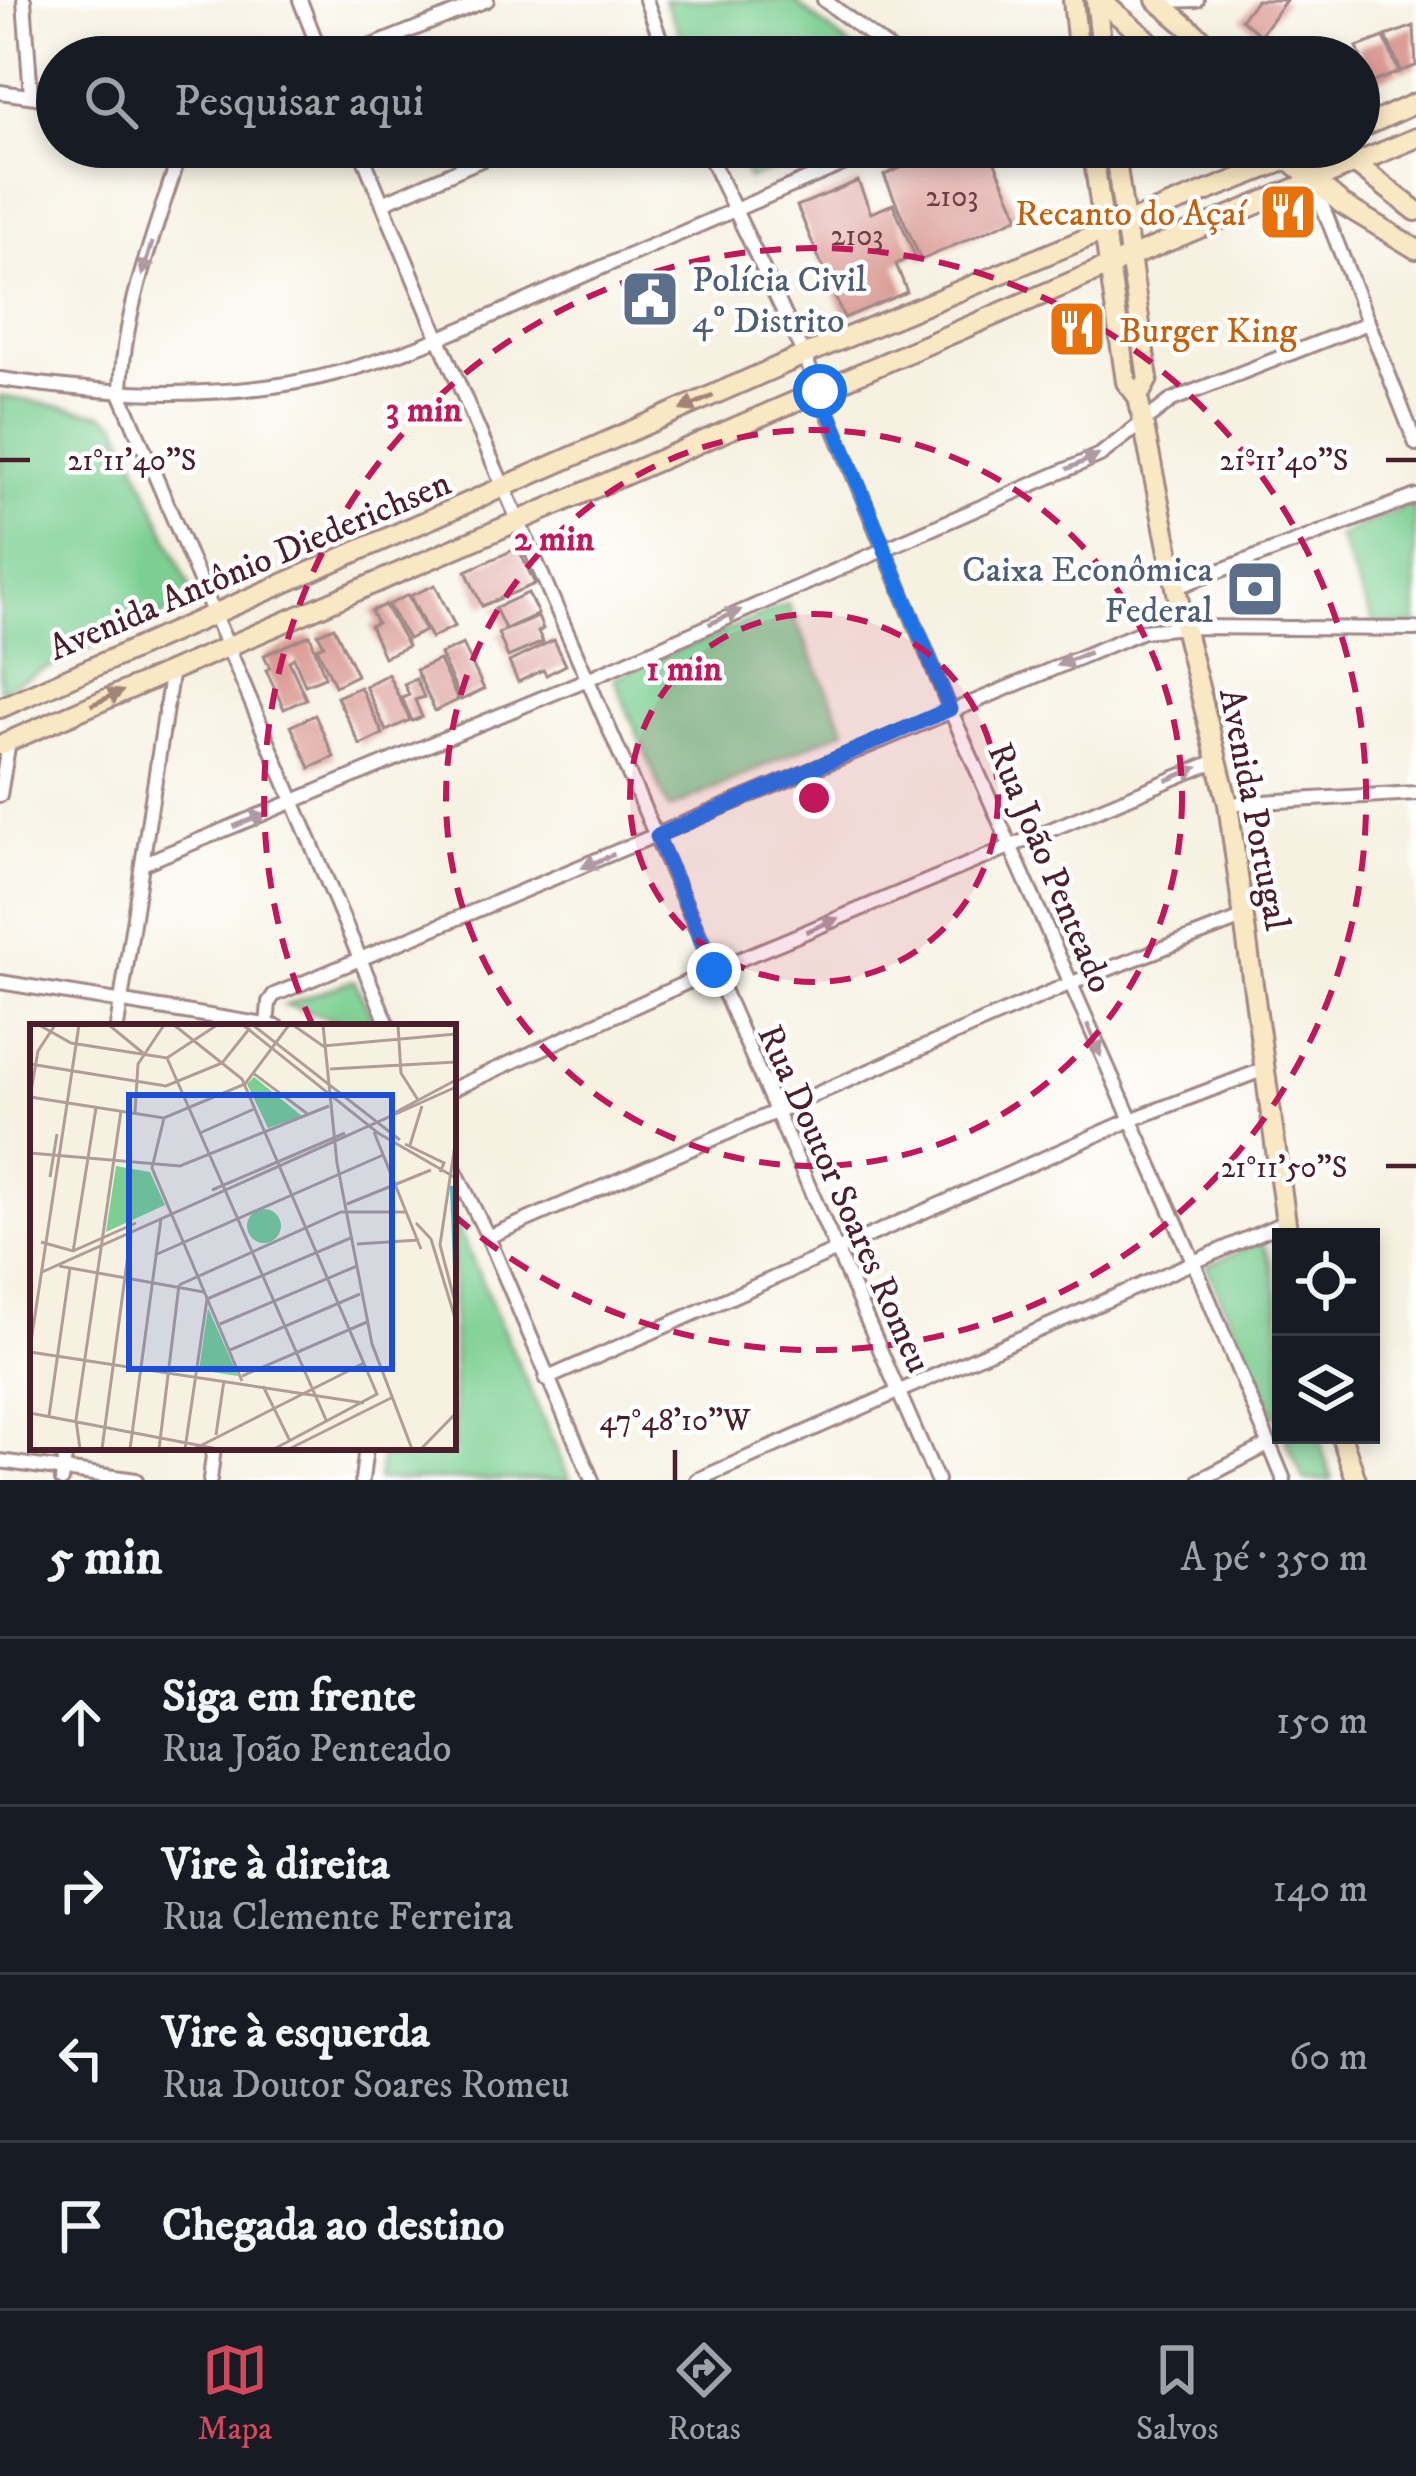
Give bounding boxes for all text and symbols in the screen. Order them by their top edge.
search box [36,36,1380,168]
icon: search [78,69,144,135]
text: Pesquisar aqui [174,74,424,130]
house number: 2103 [926,179,978,216]
restaurant icon: Recanto do Açaí [1257,181,1319,243]
place label: Recanto do Açaí [1015,192,1248,237]
house number: 2103 [831,218,883,255]
one-way arrow [137,241,155,278]
place label: Polícia Civil 4º Distrito [692,258,867,344]
public building icon: Polícia Civil 4º Distrito [619,268,681,330]
restaurant icon: Burger King [1046,298,1108,360]
place label: Burger King [1119,309,1297,354]
route start [793,364,847,418]
text: 3 min [386,388,462,433]
one-way arrow [680,393,715,413]
text: 21°11'40"S [67,443,197,480]
text: 21°11'40"S [1219,443,1349,480]
one-way arrow [1065,452,1100,472]
street label: Avenida Antônio Diederichsen [42,461,458,672]
text: 2 min [514,517,594,562]
place label: Caixa Econômica Federal [962,548,1214,634]
bank icon: Caixa Econômica Federal [1224,558,1286,620]
one-way arrow [708,607,743,627]
text: 1 min [646,647,722,692]
one-way arrow [1054,651,1090,670]
street label: Avenida Portugal [1208,685,1299,934]
one-way arrow [89,688,125,707]
street label: Rua João Penteado [977,736,1123,1000]
one-way arrow [1165,764,1200,784]
centre of rings [793,777,835,819]
one-way arrow [233,810,269,829]
one-way arrow [580,852,616,871]
one-way arrow [805,915,841,934]
route end [687,943,741,997]
street label: Rua Doutor Soares Romeu [747,1018,941,1380]
one-way arrow [1084,1023,1104,1058]
inset map [30,1024,456,1450]
text: 21°11'50"S [1221,1150,1347,1187]
map controls [1272,1228,1380,1444]
button: locate [1272,1228,1380,1336]
button: layers [1272,1336,1380,1444]
text: 47°48'10"W [599,1403,751,1440]
text: 5 min [48,1526,162,1590]
text: A pé · 350 m [1180,1534,1368,1583]
text: Siga em frente [162,1669,416,1725]
icon: ahead [48,1689,114,1755]
text: 150 m [1276,1697,1368,1746]
text: Rua João Penteado [162,1725,451,1774]
text: Vire à direita [162,1837,390,1893]
icon: right [48,1857,114,1923]
text: 140 m [1273,1865,1368,1914]
text: Rua Clemente Ferreira [162,1893,513,1942]
text: Vire à esquerda [162,2005,430,2061]
icon: left [48,2025,114,2091]
text: 60 m [1289,2033,1368,2082]
text: Rua Doutor Soares Romeu [162,2061,570,2110]
icon: arrive [48,2193,114,2259]
text: Chegada ao destino [162,2198,504,2254]
tab: Mapa [198,2337,272,2450]
tab: Rotas [667,2337,741,2450]
tab: Salvos [1136,2337,1218,2450]

